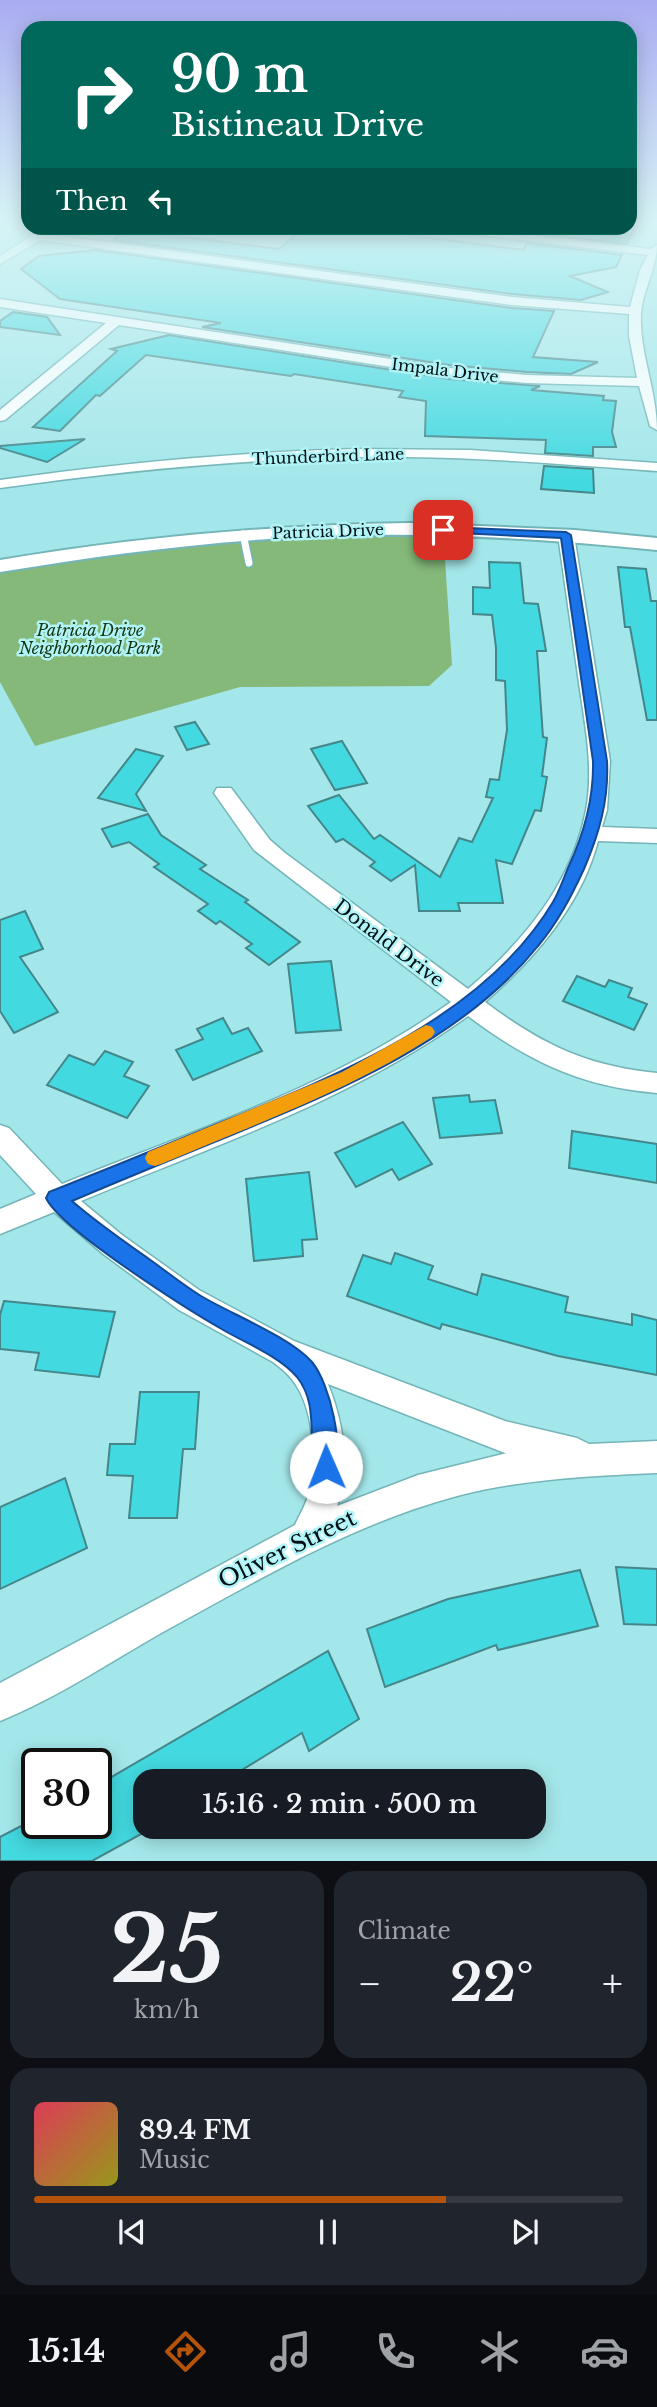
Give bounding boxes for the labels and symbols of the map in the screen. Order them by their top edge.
street label: Impala Drive [390,354,500,386]
street label: Thunderbird Lane [251,443,405,469]
pin [413,500,473,560]
street label: Patricia Drive [272,519,384,543]
park label: Patricia Drive Neighborhood Park [18,620,161,658]
street label: Donald Drive [330,894,448,992]
position arrow [289,1430,363,1504]
street label: Oliver Street [214,1504,361,1594]
speed limit sign: 30 [21,1748,112,1839]

